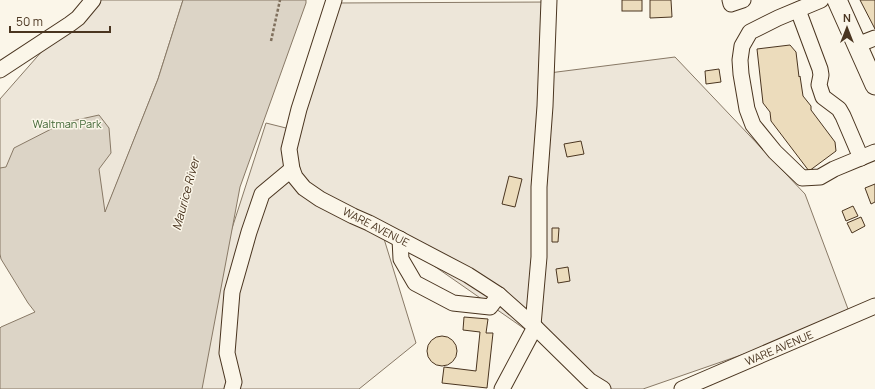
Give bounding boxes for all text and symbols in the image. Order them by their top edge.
scale bar [10,8,110,34]
north arrow [827,8,867,48]
text: N [843,10,851,25]
text: 50 m [16,13,43,30]
park label: Waltman Park [33,116,102,131]
water label: Maurice River [168,154,204,232]
street label: WARE AVENUE [341,203,412,250]
street label: WARE AVENUE [742,326,815,369]

